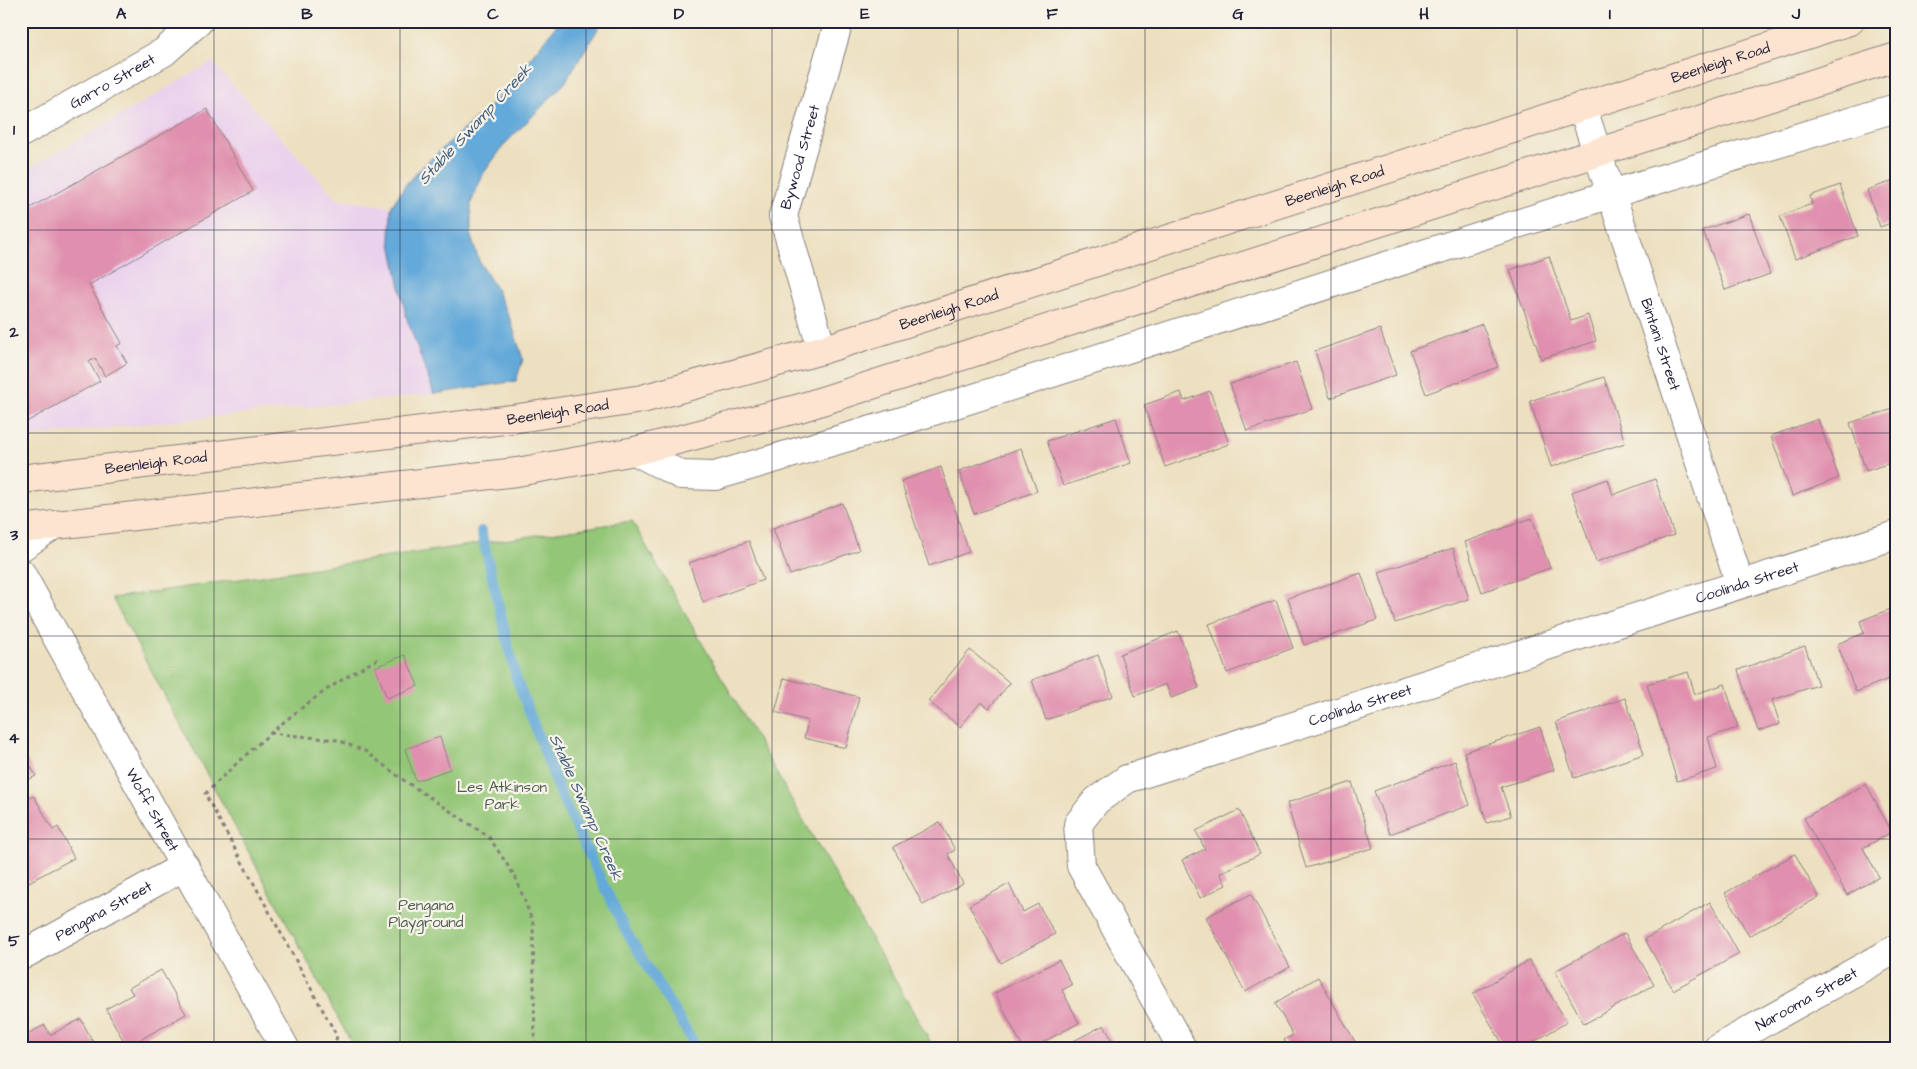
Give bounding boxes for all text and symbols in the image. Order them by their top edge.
text: A [116,3,127,25]
text: B [301,3,313,25]
text: C [487,3,499,25]
text: D [674,3,685,25]
text: E [860,3,870,25]
text: F [1046,3,1058,25]
text: G [1232,3,1244,25]
text: H [1419,3,1429,25]
text: I [1609,3,1611,25]
text: J [1791,3,1801,25]
street label: Beenleigh Road [1668,37,1773,88]
street label: Garro Street [66,49,159,114]
water label: Stable Swamp Creek [413,58,538,189]
street label: Bywood Street [775,102,825,212]
text: 1 [13,119,16,141]
street label: Beenleigh Road [1282,160,1387,212]
street label: Beenleigh Road [897,284,1001,335]
street label: Bintani Street [1636,295,1686,393]
text: 2 [8,321,19,343]
street label: Beenleigh Road [505,394,611,430]
street label: Beenleigh Road [104,446,209,479]
text: 3 [9,524,19,546]
street label: Coolinda Street [1693,556,1801,608]
street label: Coolinda Street [1306,679,1414,731]
text: 4 [9,727,20,749]
water label: Stable Swamp Creek [544,730,629,885]
street label: Woff Street [121,764,184,855]
park label: Les Atkinson Park [457,777,548,815]
street label: Pengana Street [51,876,156,946]
park label: Pengana Playground [388,895,464,934]
text: 5 [8,930,20,952]
street label: Narooma Street [1751,962,1861,1036]

